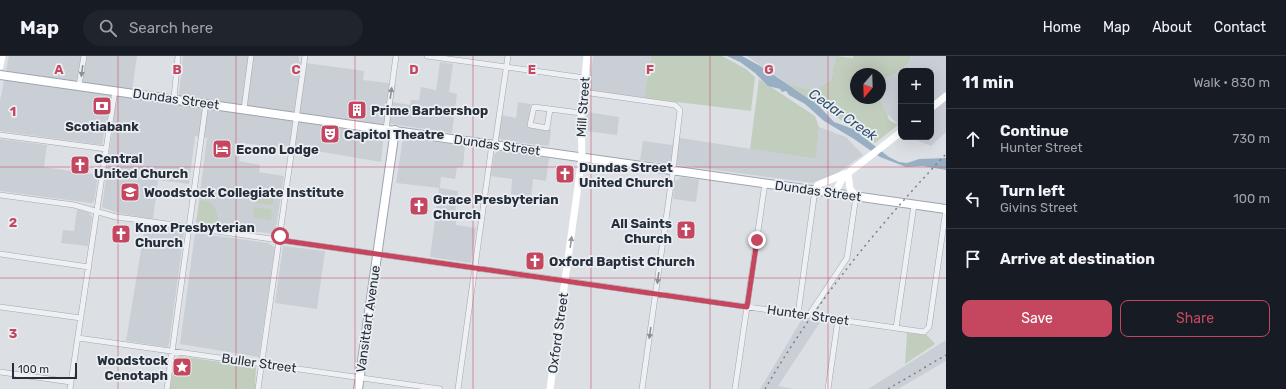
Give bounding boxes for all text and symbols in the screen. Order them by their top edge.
search box [83,10,363,46]
text: Map [20,16,59,39]
icon: search [97,17,119,39]
text: Search here [129,19,213,37]
text: Home [1043,19,1081,36]
text: Map [1103,19,1130,36]
text: About [1152,19,1192,36]
text: Contact [1214,19,1266,36]
text: A [54,62,64,77]
text: B [172,62,182,77]
text: C [291,62,301,77]
text: D [409,62,419,77]
text: E [528,62,536,77]
text: F [646,62,654,77]
text: G [764,62,774,77]
one-way arrow [79,65,85,77]
north arrow [850,68,886,104]
map controls [898,68,934,140]
button: + [898,68,934,104]
text: 11 min [962,72,1014,92]
text: Walk · 830 m [1193,75,1270,90]
street label: Mill Street [573,76,593,138]
water label: Cedar Creek [806,85,881,145]
street label: Dundas Street [132,86,220,112]
one-way arrow [388,86,394,99]
bank icon: Scotiabank [91,95,113,117]
building icon: Prime Barbershop [346,99,368,121]
place label: Prime Barbershop [371,103,488,118]
text: 1 [10,104,16,119]
button: − [898,104,934,140]
place label: Scotiabank [65,119,139,134]
text: Continue [1000,122,1069,140]
theatre icon: Capitol Theatre [319,123,341,145]
place label: Capitol Theatre [344,127,445,142]
icon: ahead [962,128,984,150]
text: 730 m [1233,131,1270,146]
street label: Dundas Street [453,132,541,158]
hotel icon: Econo Lodge [211,138,233,160]
text: Hunter Street [1000,140,1083,155]
place label: Econo Lodge [236,142,319,157]
place label: Central United Church [94,151,188,181]
church icon: Central United Church [69,154,91,176]
place label: Dundas Street United Church [579,160,673,190]
church icon: Dundas Street United Church [554,163,576,185]
street label: Dundas Street [774,178,862,204]
school or university icon: Woodstock Collegiate Institute [119,181,141,203]
text: Turn left [1000,182,1065,200]
place label: Woodstock Collegiate Institute [144,185,344,200]
icon: left [962,188,984,210]
text: 100 m [1233,191,1270,206]
place label: Grace Presbyterian Church [433,192,559,222]
church icon: Grace Presbyterian Church [408,195,430,217]
text: Givins Street [1000,200,1078,215]
text: 2 [9,215,17,230]
place label: All Saints Church [611,216,672,246]
church icon: All Saints Church [675,219,697,241]
place label: Knox Presbyterian Church [135,220,255,250]
church icon: Knox Presbyterian Church [110,223,132,245]
route start [271,227,289,245]
route end [748,231,766,249]
one-way arrow [568,236,574,249]
icon: arrive [962,248,984,270]
church icon: Oxford Baptist Church [524,250,546,272]
text: Arrive at destination [1000,250,1155,268]
place label: Oxford Baptist Church [549,254,695,269]
street label: Vansittart Avenue [353,264,383,374]
one-way arrow [655,272,661,284]
street label: Oxford Street [545,292,571,374]
button: Save [962,300,1112,337]
button: Share [1120,300,1270,337]
street label: Hunter Street [766,302,850,328]
text: 3 [9,326,18,341]
one-way arrow [647,327,653,339]
street label: Buller Street [221,350,297,376]
place label: Woodstock Cenotaph [97,353,168,383]
place icon: Woodstock Cenotaph [171,356,193,378]
scale bar [12,361,77,380]
text: 100 m [18,363,49,376]

